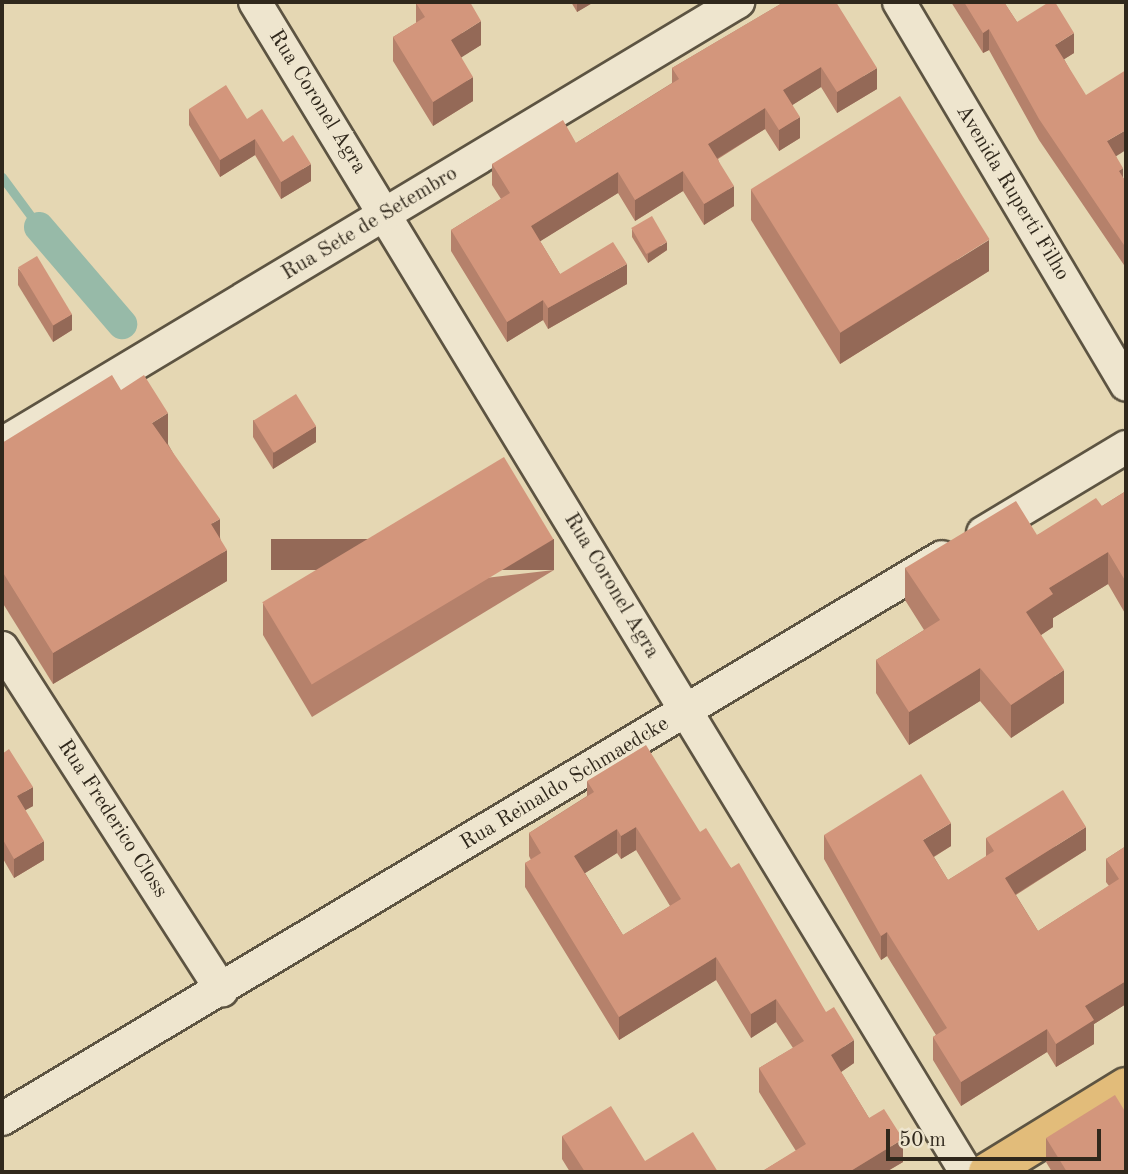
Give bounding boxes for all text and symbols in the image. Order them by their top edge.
street label: Rua Coronel Agra [263,25,371,179]
street label: Avenida Ruperti Filho [950,101,1074,285]
street label: Rua Sete de Setembro [277,162,463,286]
street label: Rua Coronel Agra [558,509,664,663]
street label: Rua Reinaldo Schmaedcke [456,712,674,856]
street label: Rua Frederico Closs [51,735,173,903]
scale bar [890,1114,1105,1158]
text: 50 m [899,1130,946,1151]

